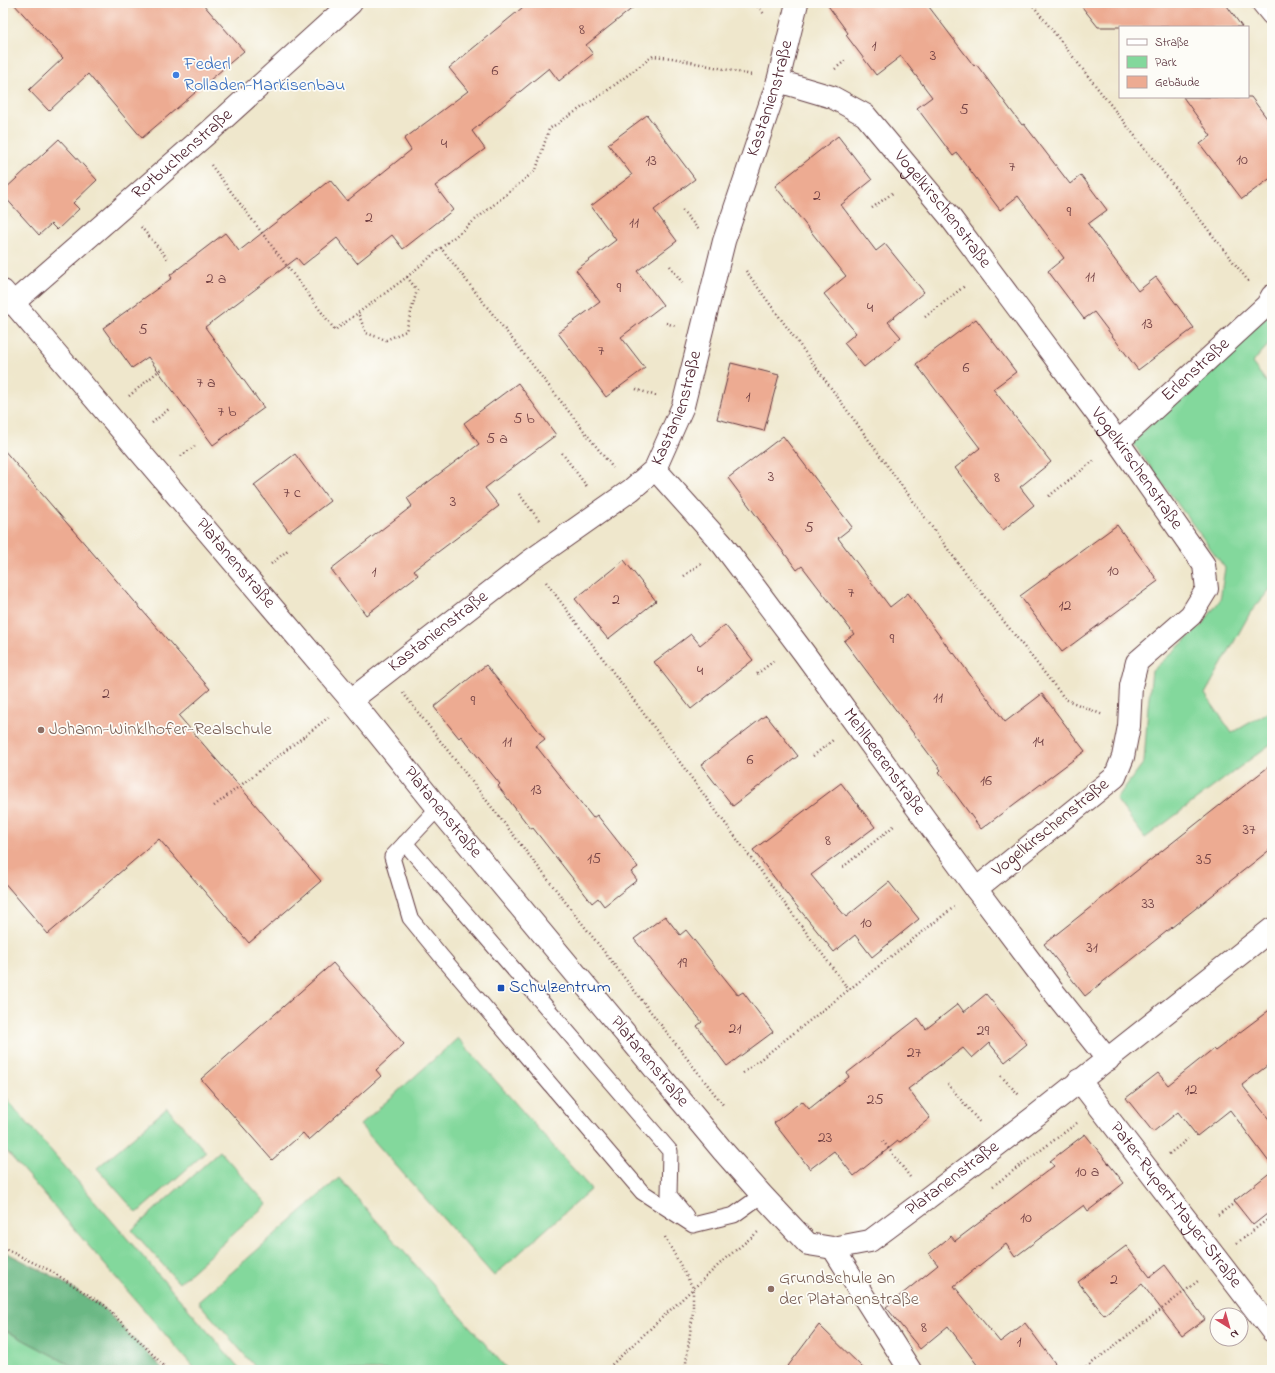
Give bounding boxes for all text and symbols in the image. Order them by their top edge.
house number: 8 [579,18,585,42]
legend [1119,26,1249,98]
house number: 1 [871,34,877,58]
text: Straße [1155,34,1189,52]
street label: Kastanienstraße [740,37,801,160]
house number: 3 [930,44,936,68]
place label: Federl Rolladen-Markisenbau [183,52,345,99]
text: Park [1155,54,1177,72]
house number: 6 [491,59,499,83]
marker: Federl Rolladen-Markisenbau [171,70,181,80]
text: Gebäude [1155,74,1200,92]
house number: 5 [959,98,969,122]
street label: Rotbuchenstraße [127,102,240,206]
house number: 4 [441,132,448,156]
street label: Vogelkirschenstraße [886,144,998,275]
house number: 10 [1236,148,1248,172]
house number: 13 [645,149,657,173]
house number: 7 [1009,155,1016,179]
house number: 2 [813,184,821,208]
house number: 9 [1067,200,1072,224]
house number: 2 [365,206,373,230]
house number: 11 [629,211,639,235]
house number: 11 [1085,265,1095,289]
house number: 2 a [206,267,226,291]
house number: 9 [617,276,622,300]
house number: 4 [867,296,874,320]
house number: 13 [1141,312,1153,336]
house number: 5 [138,318,148,342]
street label: Erlenstraße [1156,331,1237,408]
house number: 7 [598,339,605,363]
street label: Kastanienstraße [645,347,709,470]
house number: 6 [962,356,970,380]
house number: 7 a [196,371,216,395]
house number: 1 [745,385,751,409]
house number: 7 b [217,400,237,424]
street label: Vogelkirschenstraße [1083,402,1189,536]
house number: 5 b [513,407,535,431]
house number: 5 a [486,427,508,451]
house number: 3 [768,465,774,489]
house number: 8 [994,466,1000,490]
house number: 7 c [283,481,302,505]
house number: 3 [450,490,456,514]
street label: Platanenstraße [189,513,282,615]
house number: 5 [804,516,814,540]
house number: 10 [1107,559,1119,583]
house number: 1 [371,560,377,584]
house number: 7 [848,581,855,605]
street label: Kastanienstraße [383,584,495,679]
house number: 2 [612,588,620,612]
house number: 12 [1058,594,1072,618]
house number: 9 [890,627,895,651]
house number: 4 [697,659,704,683]
house number: 2 [102,682,110,706]
house number: 11 [933,686,943,710]
house number: 9 [471,689,476,713]
street label: Mehlbeerenstraße [836,703,932,822]
place label: Johann-Winklhofer-Realschule [49,717,273,743]
marker: Johann-Winklhofer-Realschule [36,725,46,735]
house number: 11 [502,730,512,754]
house number: 14 [1032,730,1044,754]
house number: 6 [746,748,754,772]
street label: Platanenstraße [397,761,488,865]
house number: 16 [980,769,992,793]
street label: Vogelkirschenstraße [986,772,1117,885]
house number: 13 [530,778,542,802]
house number: 37 [1242,818,1256,842]
house number: 8 [825,829,831,853]
house number: 15 [587,847,601,871]
house number: 35 [1196,848,1212,872]
house number: 33 [1141,892,1155,916]
house number: 10 [860,911,872,935]
house number: 31 [1086,936,1098,960]
house number: 19 [677,951,687,975]
place label: Schulzentrum [509,975,611,1001]
marker: Schulzentrum [496,983,506,993]
street label: Platanenstraße [603,1011,695,1114]
house number: 21 [728,1017,742,1041]
house number: 29 [977,1019,990,1043]
house number: 27 [907,1041,922,1065]
house number: 12 [1184,1078,1198,1102]
house number: 25 [866,1088,884,1112]
street label: Pater-Rupert-Mayer-Straße [1103,1117,1248,1295]
house number: 23 [818,1126,832,1150]
street label: Platanenstraße [900,1134,1006,1223]
house number: 10 a [1075,1160,1099,1184]
house number: 10 [1020,1206,1032,1230]
place label: Grundschule an der Platanenstraße [779,1266,920,1313]
house number: 2 [1110,1268,1118,1292]
marker: Grundschule an der Platanenstraße [766,1284,776,1294]
north arrow [1209,1307,1249,1347]
house number: 8 [921,1316,927,1340]
text: N [1227,1326,1242,1343]
house number: 1 [1016,1330,1022,1354]

